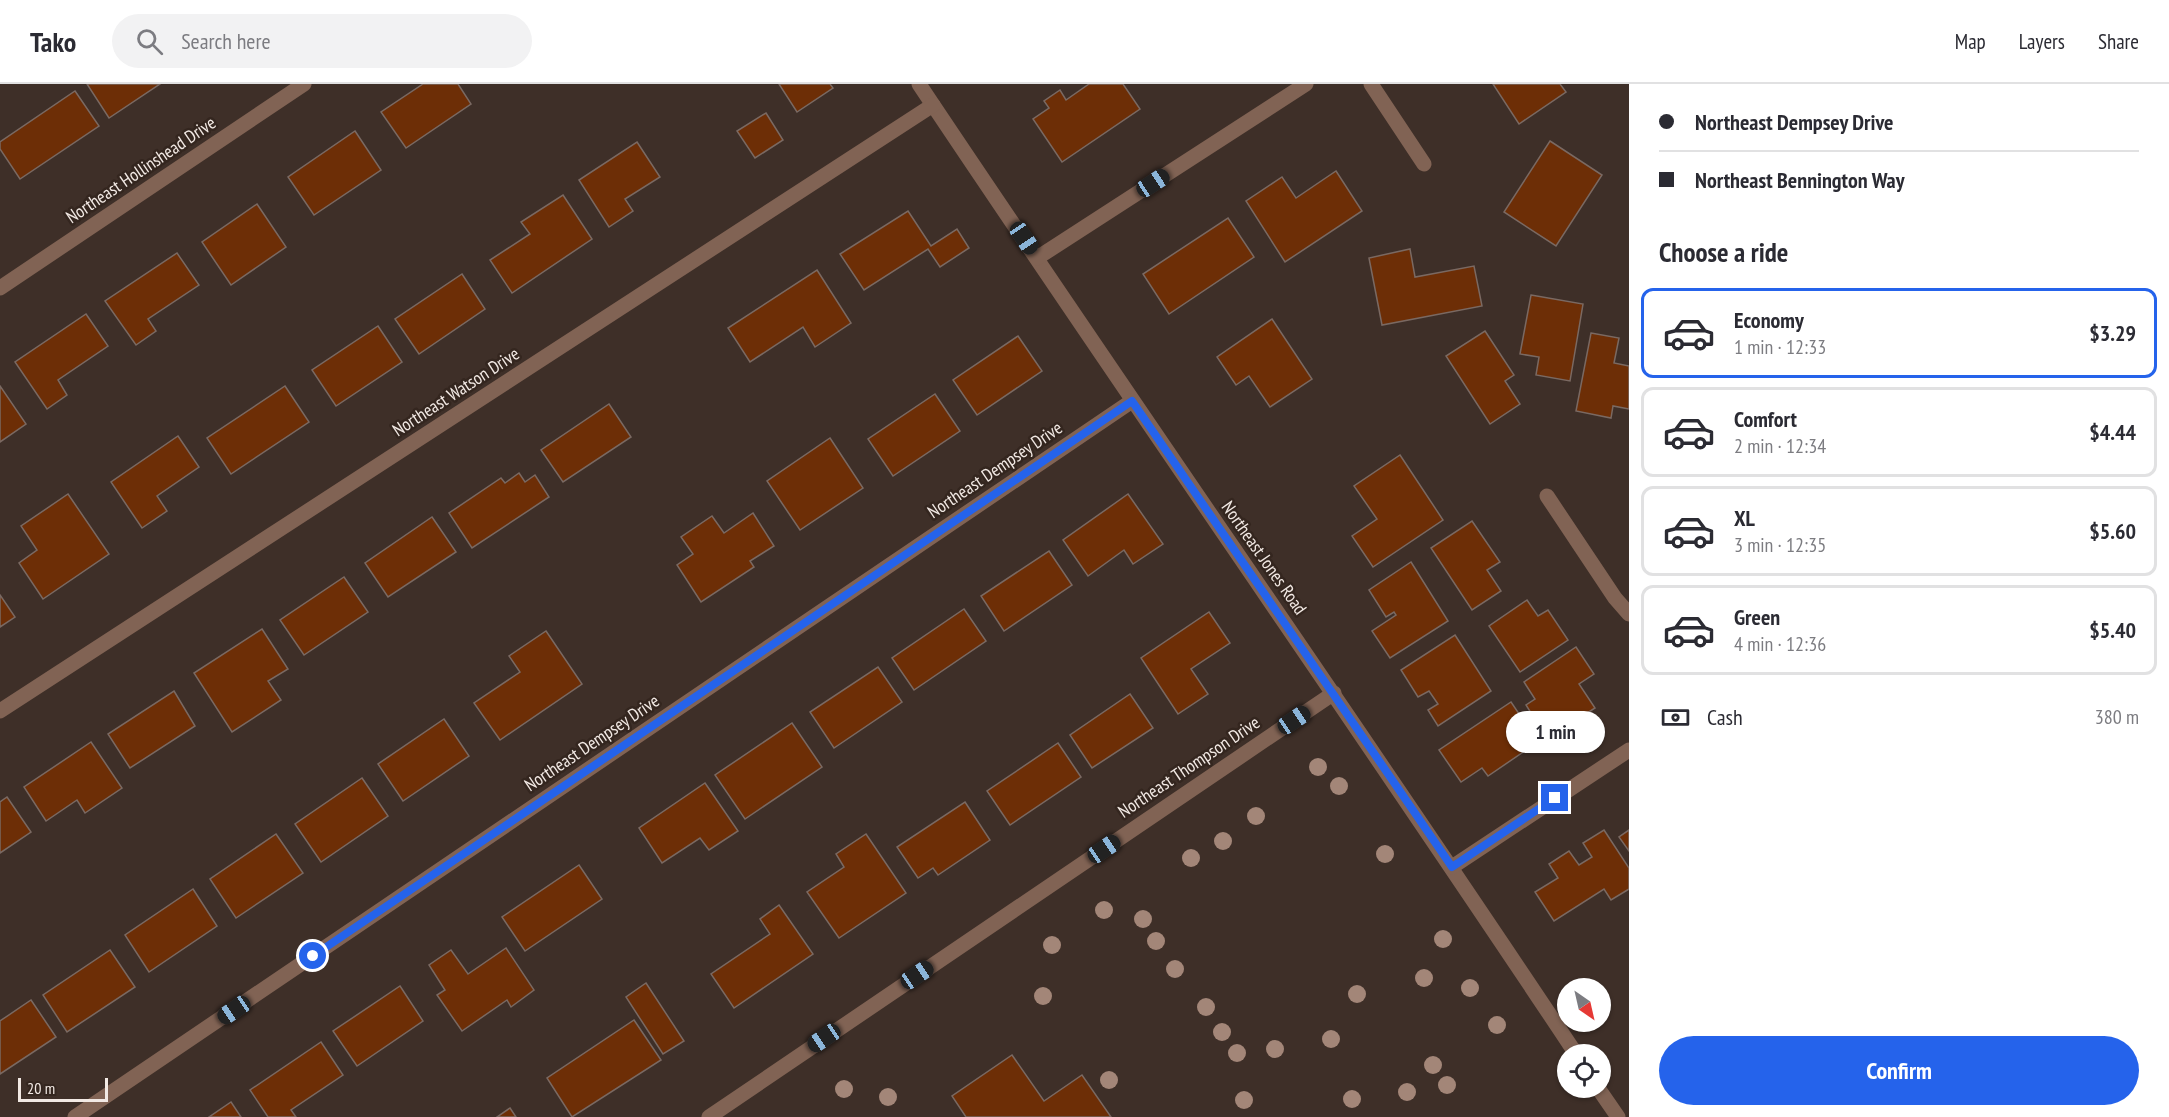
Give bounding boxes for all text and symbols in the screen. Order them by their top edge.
search box [112,14,532,68]
text: Tako [30,23,76,60]
icon: search [133,25,166,58]
text: Search here [181,27,271,55]
text: Map [1955,28,1986,55]
text: Layers [2019,28,2065,55]
text: Share [2098,28,2139,55]
text: Northeast Dempsey Drive [1695,108,1893,136]
street label: Northeast Hollinshead Drive [61,111,220,228]
car [1133,166,1173,200]
text: Northeast Bennington Way [1695,166,1904,194]
car [1006,218,1042,258]
text: Choose a ride [1659,235,1788,269]
icon: car [1662,306,1716,360]
text: Economy [1734,306,1804,334]
text: $3.29 [2089,319,2136,347]
text: 1 min · 12:33 [1734,334,1826,360]
street label: Northeast Watson Drive [388,342,524,441]
icon: car [1662,405,1716,459]
text: Comfort [1734,405,1797,433]
street label: Northeast Dempsey Drive [923,416,1066,523]
text: $4.44 [2089,418,2136,446]
text: 2 min · 12:34 [1734,433,1826,459]
street label: Northeast Jones Road [1217,497,1312,619]
icon: car [1662,504,1716,558]
text: XL [1734,504,1755,532]
text: $5.60 [2089,517,2136,545]
text: 3 min · 12:35 [1734,532,1826,558]
icon: car [1662,603,1716,657]
text: Green [1734,603,1780,631]
text: $5.40 [2089,616,2136,644]
text: 4 min · 12:36 [1734,631,1826,657]
street label: Northeast Dempsey Drive [520,689,663,796]
icon: cash [1659,701,1692,734]
car [1274,702,1314,738]
text: Cash [1707,703,1743,731]
text: 380 m [2095,704,2139,730]
street label: Northeast Thompson Drive [1113,711,1264,823]
callout: 1 min [1506,711,1604,753]
text: 1 min [1535,719,1576,745]
route end [1541,784,1568,811]
car [1084,831,1124,867]
route start [299,942,326,969]
car [897,957,937,993]
north arrow [1557,978,1611,1032]
map controls [1557,978,1611,1098]
car [214,992,254,1028]
car [804,1020,844,1056]
button: Confirm [1659,1036,2139,1105]
button: locate [1557,1044,1611,1098]
scale bar [18,1075,108,1102]
text: 20 m [27,1078,55,1098]

